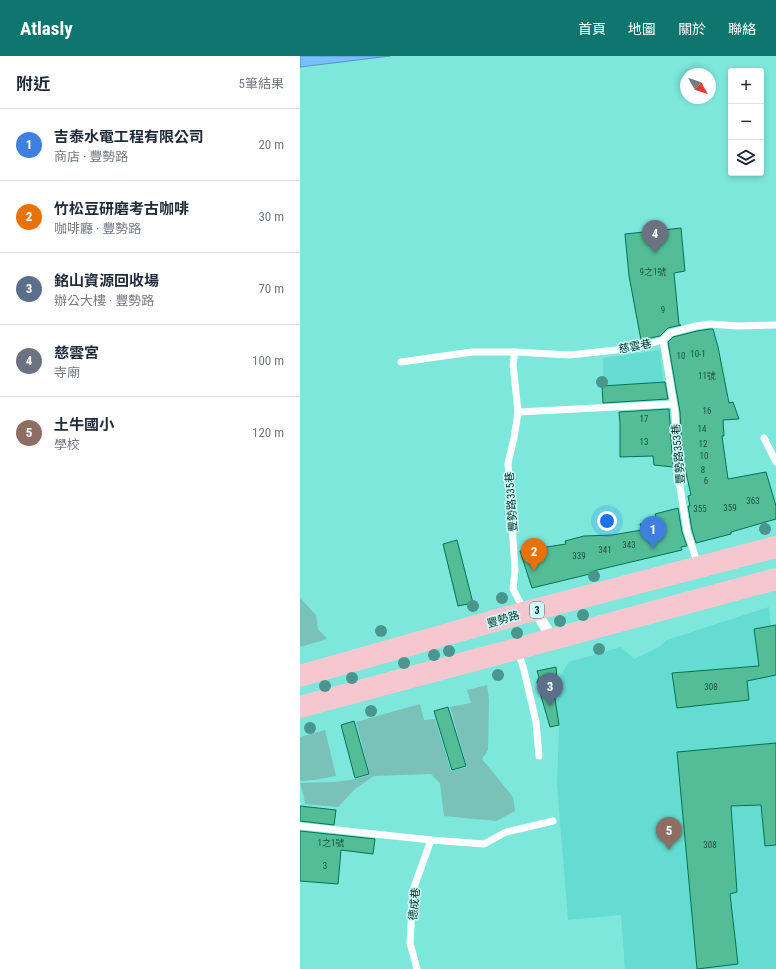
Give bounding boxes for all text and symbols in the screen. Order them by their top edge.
text: Atlasly [20,17,73,40]
text: 首頁 [578,21,606,37]
text: 地圖 [628,21,656,37]
text: 關於 [678,21,706,37]
text: 聯絡 [728,21,756,37]
north arrow [680,68,716,104]
map controls [728,68,764,176]
button: + [728,68,764,104]
text: 附近 [16,74,50,94]
text: 5筆結果 [239,76,284,91]
button: − [728,104,764,140]
text: 吉泰水電工程有限公司 [54,128,204,146]
text: 1 [26,137,32,152]
text: 20 m [258,137,284,152]
button: layers [728,140,764,176]
text: 商店 · 豐勢路 [54,149,128,164]
text: 竹松豆研磨考古咖啡 [54,200,189,218]
text: 2 [26,209,32,224]
text: 30 m [258,209,284,224]
pin: 4 [642,220,668,253]
text: 咖啡廳 · 豐勢路 [54,221,141,236]
house number: 9之1號 [640,267,666,277]
text: 銘山資源回收場 [54,272,159,290]
text: 3 [26,281,32,296]
text: 70 m [258,281,284,296]
text: 辦公大樓 · 豐勢路 [54,293,154,308]
house number: 9 [661,305,665,315]
street label: 慈雲巷 [618,337,653,356]
text: 慈雲宮 [54,344,99,362]
house number: 10-1 [690,349,706,359]
house number: 10 [677,351,685,361]
text: 4 [26,353,32,368]
text: 100 m [252,353,284,368]
text: 寺廟 [54,365,80,380]
house number: 11號 [698,371,716,381]
house number: 16 [703,406,711,416]
house number: 17 [640,414,649,424]
text: 土牛國小 [54,416,114,434]
street label: 豐勢路353巷 [669,423,688,485]
house number: 14 [698,424,707,434]
text: 5 [26,425,32,440]
text: 120 m [252,425,284,440]
text: 學校 [54,437,80,452]
house number: 13 [640,437,648,447]
house number: 12 [699,439,708,449]
house number: 10 [700,451,708,461]
house number: 8 [701,465,705,475]
street label: 豐勢路335巷 [503,471,520,532]
house number: 6 [704,476,708,486]
house number: 363 [746,496,760,506]
house number: 359 [723,503,737,513]
house number: 355 [693,504,707,514]
your location [597,511,617,531]
pin: 1 [640,516,666,549]
pin: 2 [521,538,547,571]
house number: 343 [622,540,636,550]
house number: 341 [598,545,612,555]
house number: 339 [572,551,586,561]
road number: 3 [530,602,544,618]
street label: 豐勢路 [485,609,521,630]
pin: 3 [537,673,563,706]
house number: 308 [704,682,718,692]
pin: 5 [656,817,682,850]
house number: 1之1號 [318,838,344,848]
house number: 308 [703,840,717,850]
house number: 3 [323,861,327,871]
street label: 德成巷 [406,887,423,921]

